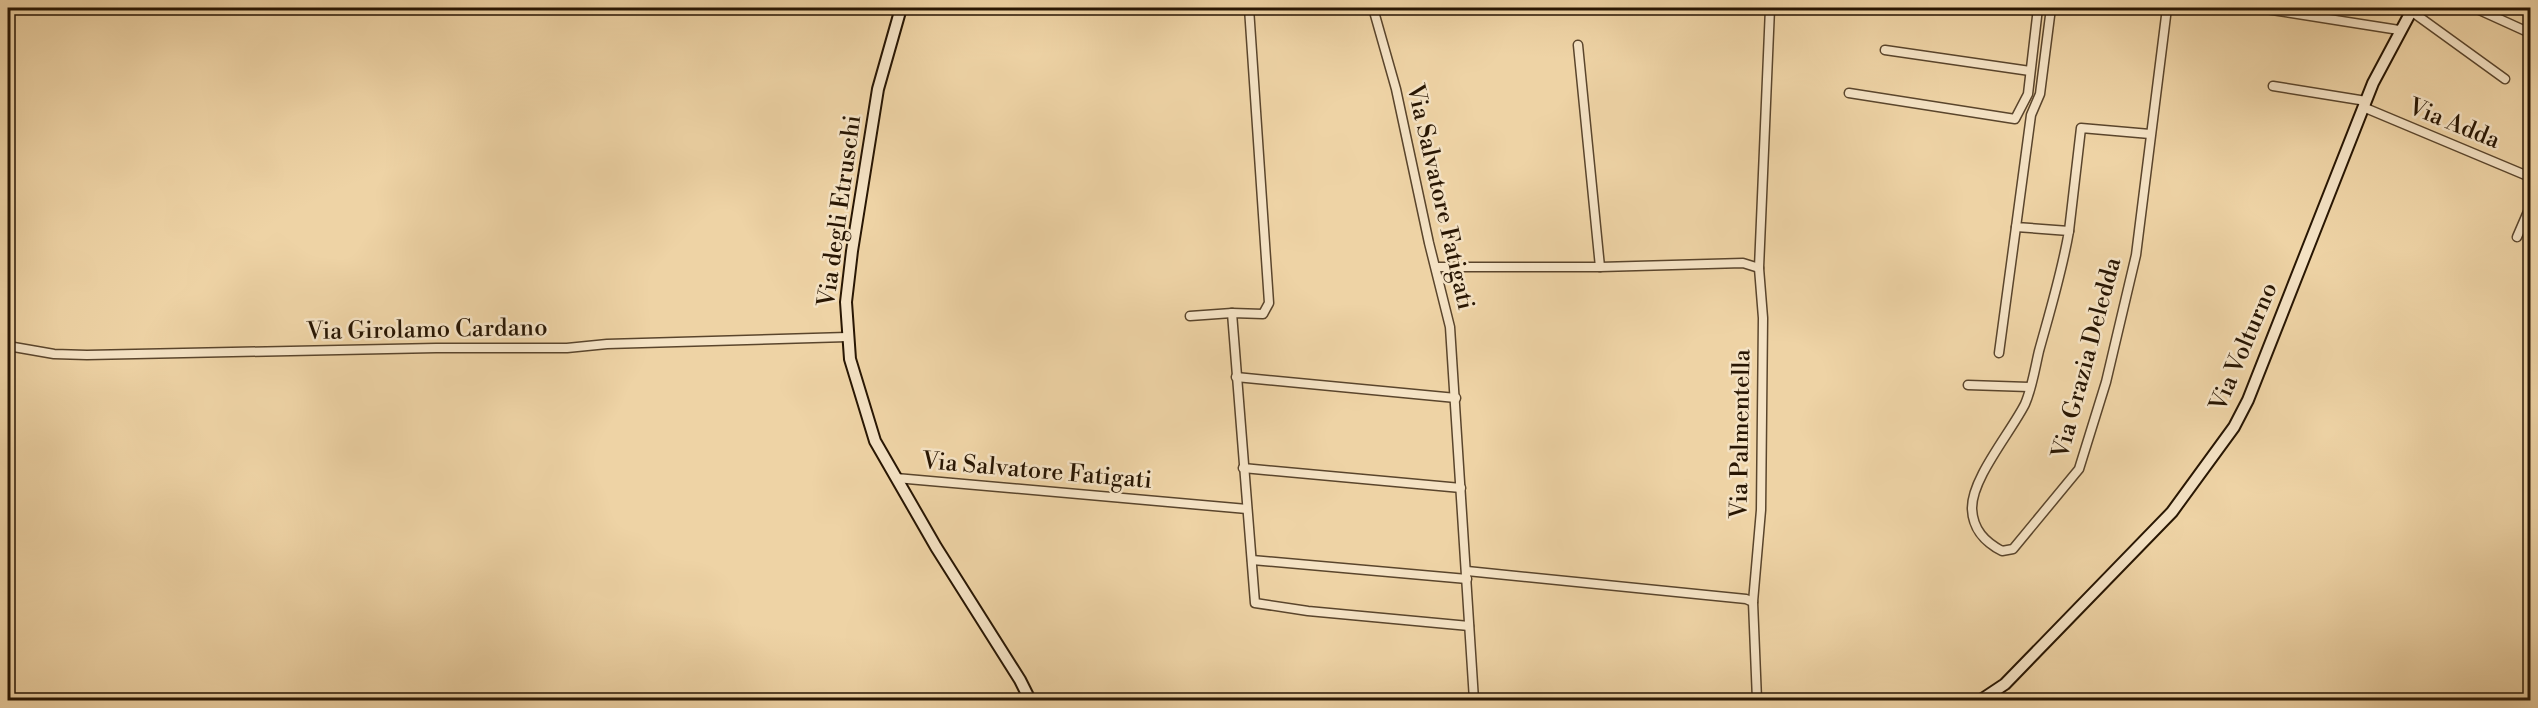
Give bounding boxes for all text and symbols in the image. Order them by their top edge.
street label: Via Salvatore Fatigati [1399,80,1481,313]
street label: Via Adda [2403,92,2505,156]
street label: Via degli Etruschi [812,113,868,310]
street label: Via Grazia Deledda [2045,253,2128,463]
street label: Via Volturno [2203,278,2285,417]
street label: Via Girolamo Cardano [305,313,548,347]
street label: Via Palmentella [1725,348,1757,520]
street label: Via Salvatore Fatigati [920,446,1153,496]

